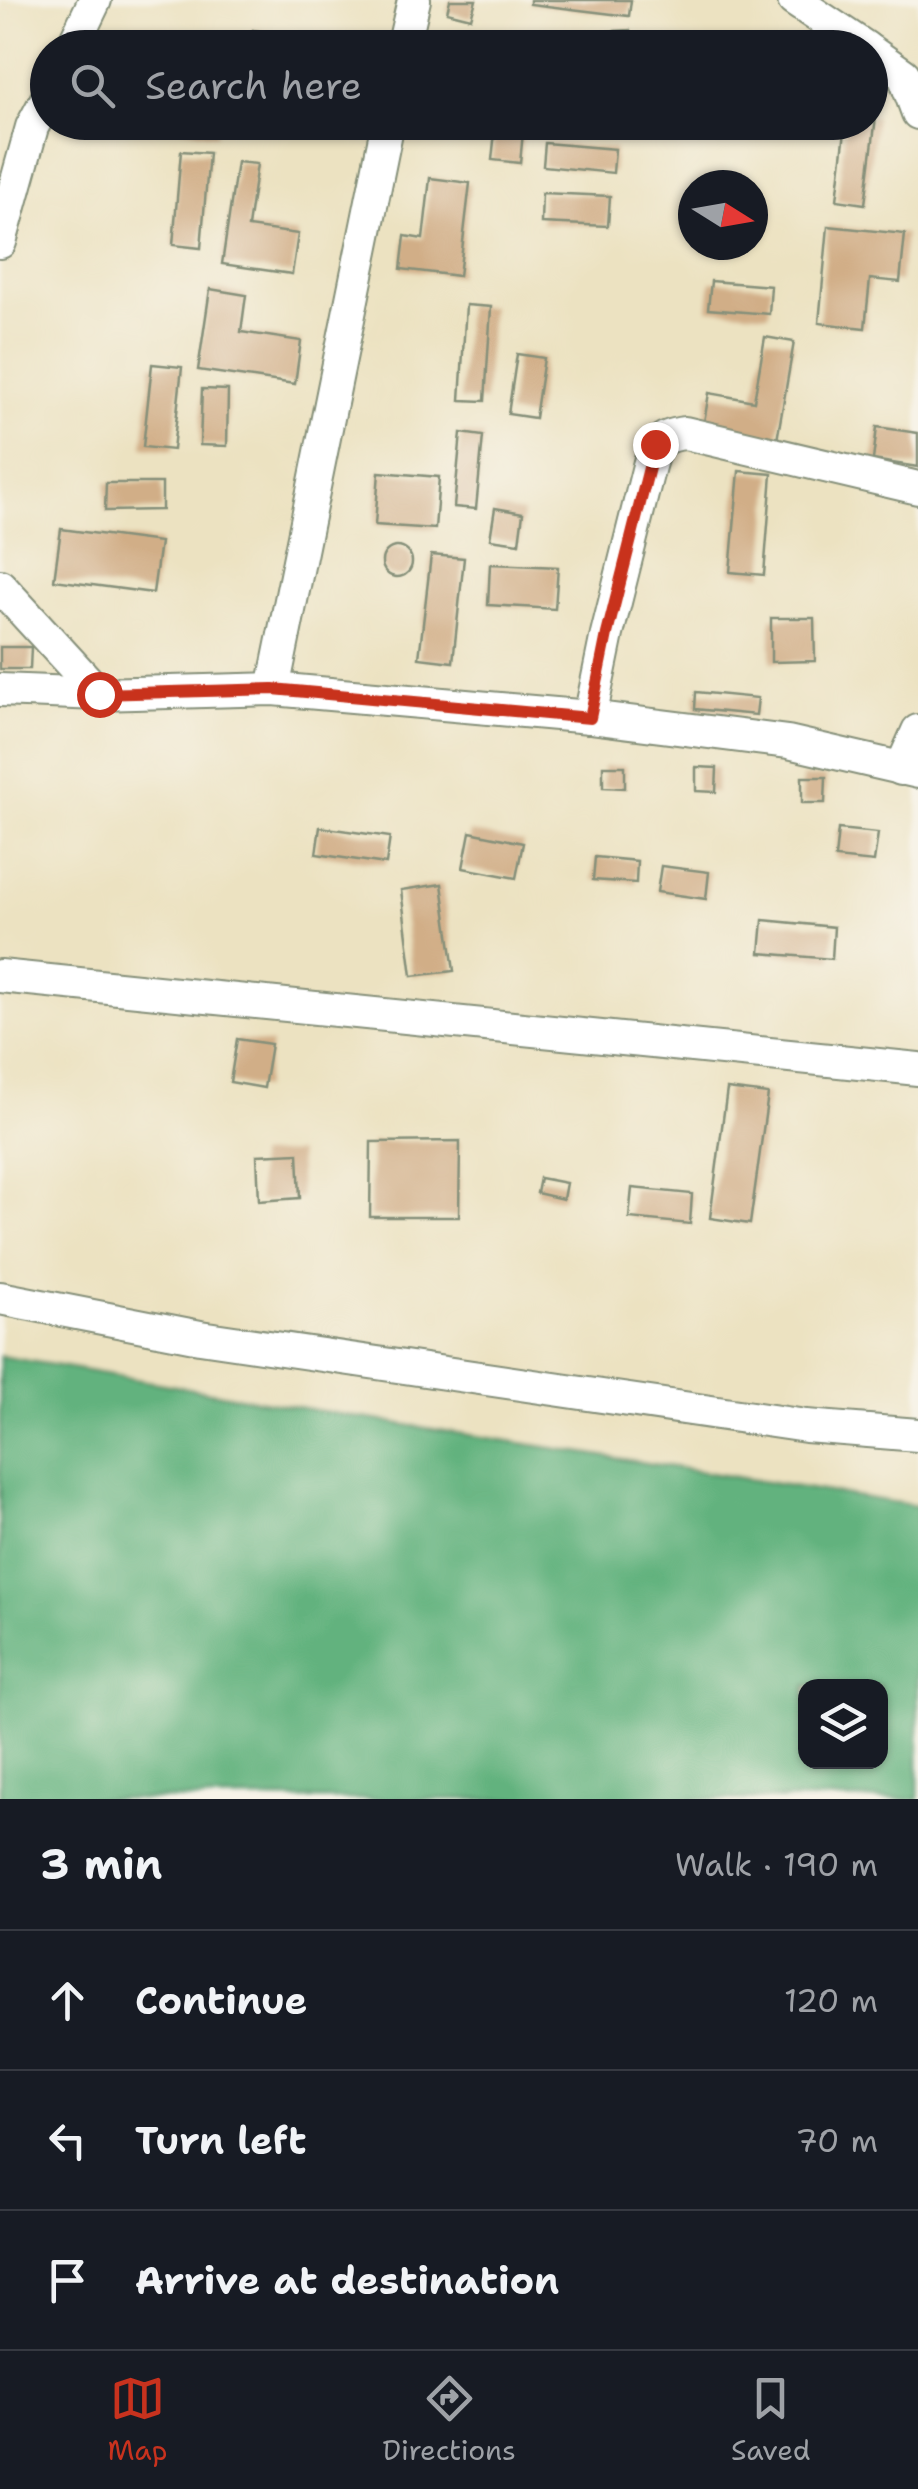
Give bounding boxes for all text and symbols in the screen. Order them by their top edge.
search box [30,30,888,140]
icon: search [65,58,120,113]
text: Search here [145,60,362,111]
north arrow [678,170,768,260]
route end [633,422,679,468]
route start [77,672,123,718]
map controls [798,1679,888,1769]
button: layers [798,1679,888,1769]
text: 3 min [40,1836,162,1892]
text: Walk · 190 m [675,1843,878,1886]
icon: ahead [40,1973,95,2028]
text: Continue [135,1975,307,2026]
text: 120 m [784,1979,878,2022]
icon: left [40,2113,95,2168]
text: Turn left [135,2115,307,2166]
text: 70 m [795,2119,878,2162]
icon: arrive [40,2253,95,2308]
text: Arrive at destination [135,2255,559,2306]
tab: Map [108,2371,167,2469]
tab: Directions [382,2371,516,2469]
tab: Saved [731,2371,810,2469]

